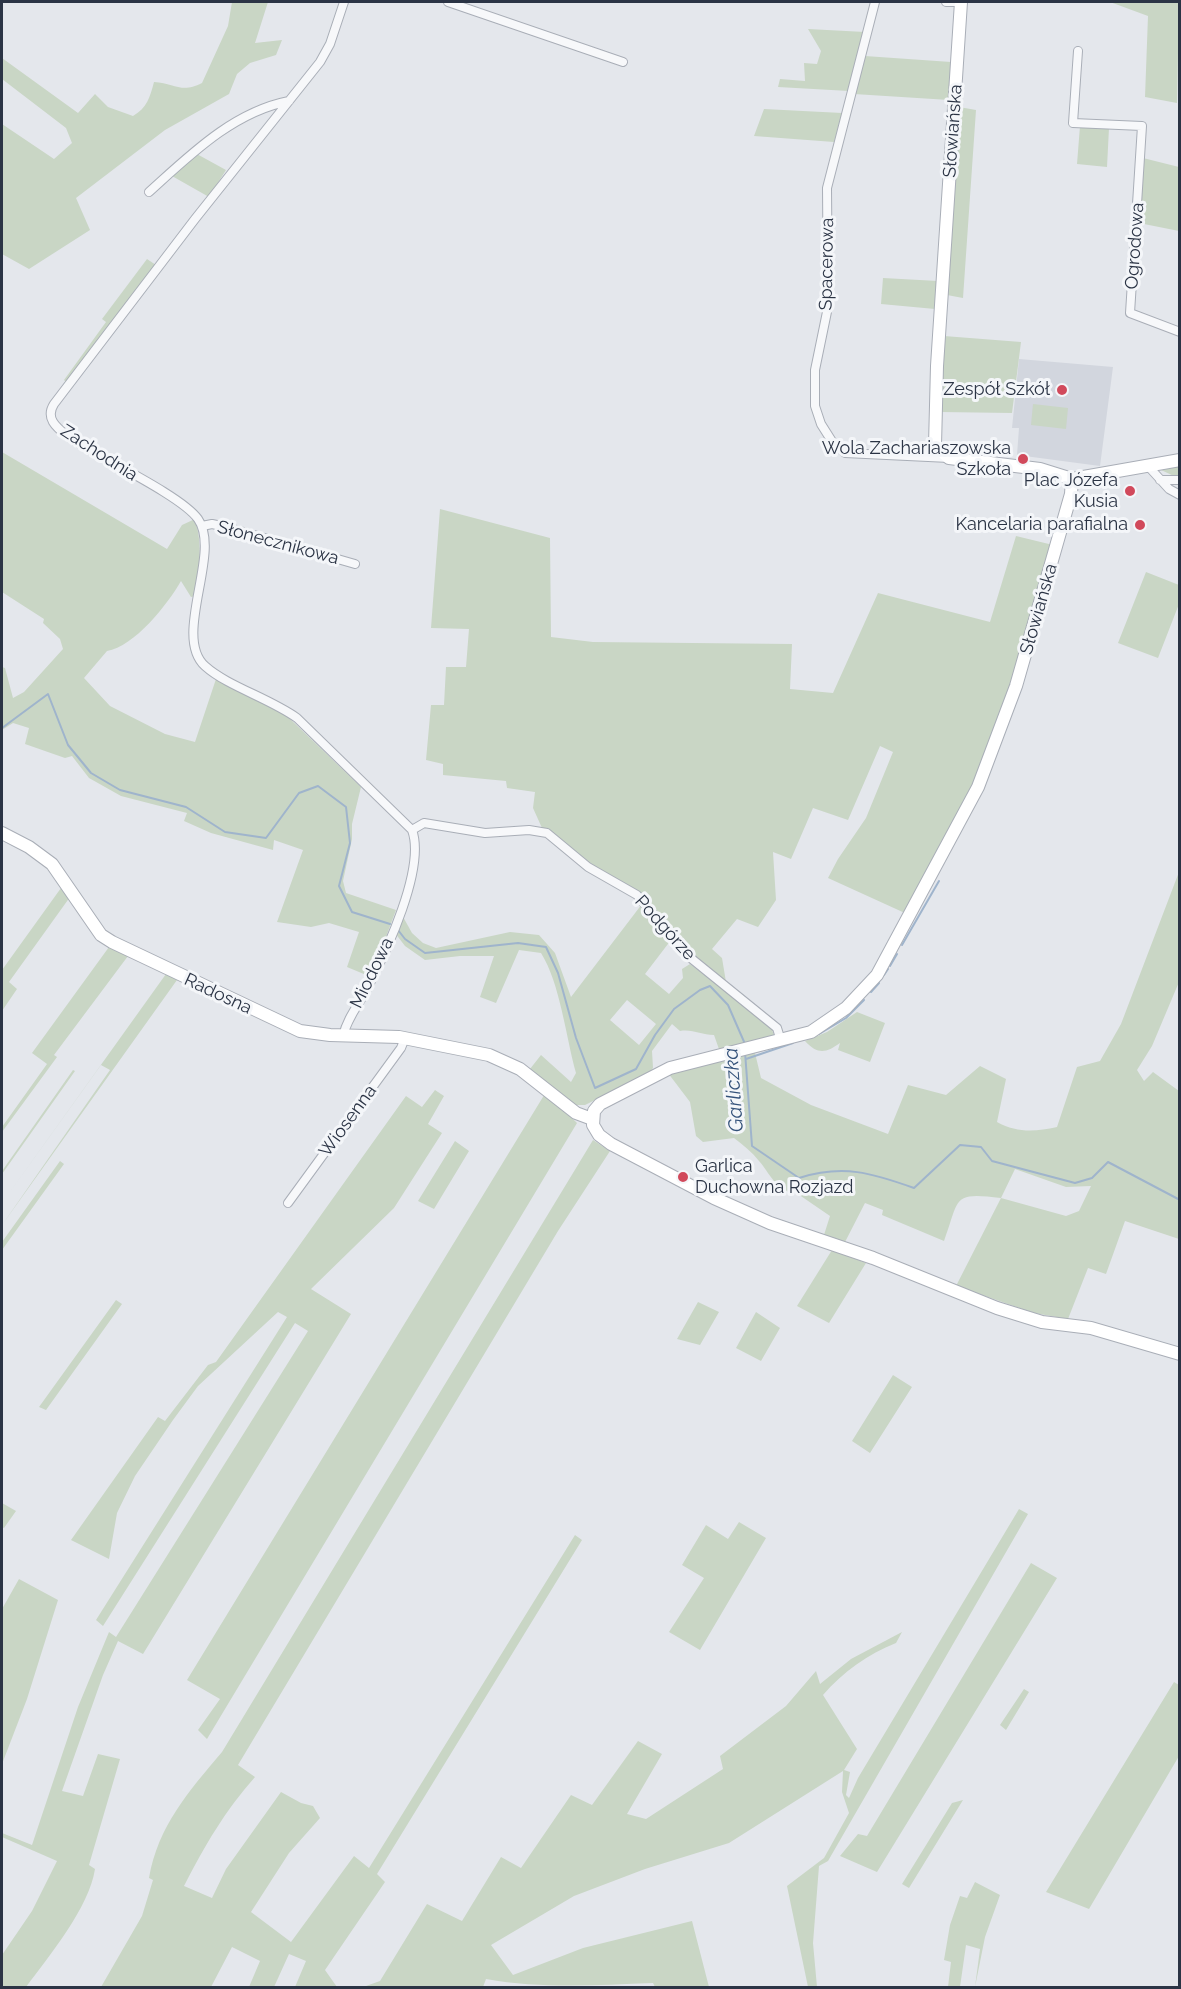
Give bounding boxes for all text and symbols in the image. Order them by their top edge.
street label: Słowiańska [939,84,967,178]
street label: Ogrodowa [1121,202,1149,290]
street label: Spacerowa [815,217,839,311]
place label: Zespół Szkół [943,379,1050,401]
marker: Zespół Szkół [1055,383,1069,397]
street label: Zachodnia [56,420,142,486]
place label: Wola Zachariaszowska Szkoła [822,438,1011,480]
marker: Wola Zachariaszowska Szkoła [1016,452,1030,466]
place label: Plac Józefa Kusia [1024,470,1118,512]
marker: Plac Józefa Kusia [1123,484,1137,498]
place label: Kancelaria parafialna [955,514,1128,536]
street label: Słonecznikowa [215,516,341,570]
marker: Kancelaria parafialna [1133,518,1147,532]
street label: Słowiańska [1016,561,1062,657]
street label: Podgórze [630,891,700,965]
street label: Miodowa [346,934,398,1012]
street label: Radosna [181,969,255,1019]
water label: Garliczka [719,1047,749,1133]
street label: Wiosenna [315,1081,381,1161]
place label: Garlica Duchowna Rozjazd [695,1156,853,1198]
marker: Garlica Duchowna Rozjazd [676,1170,690,1184]

